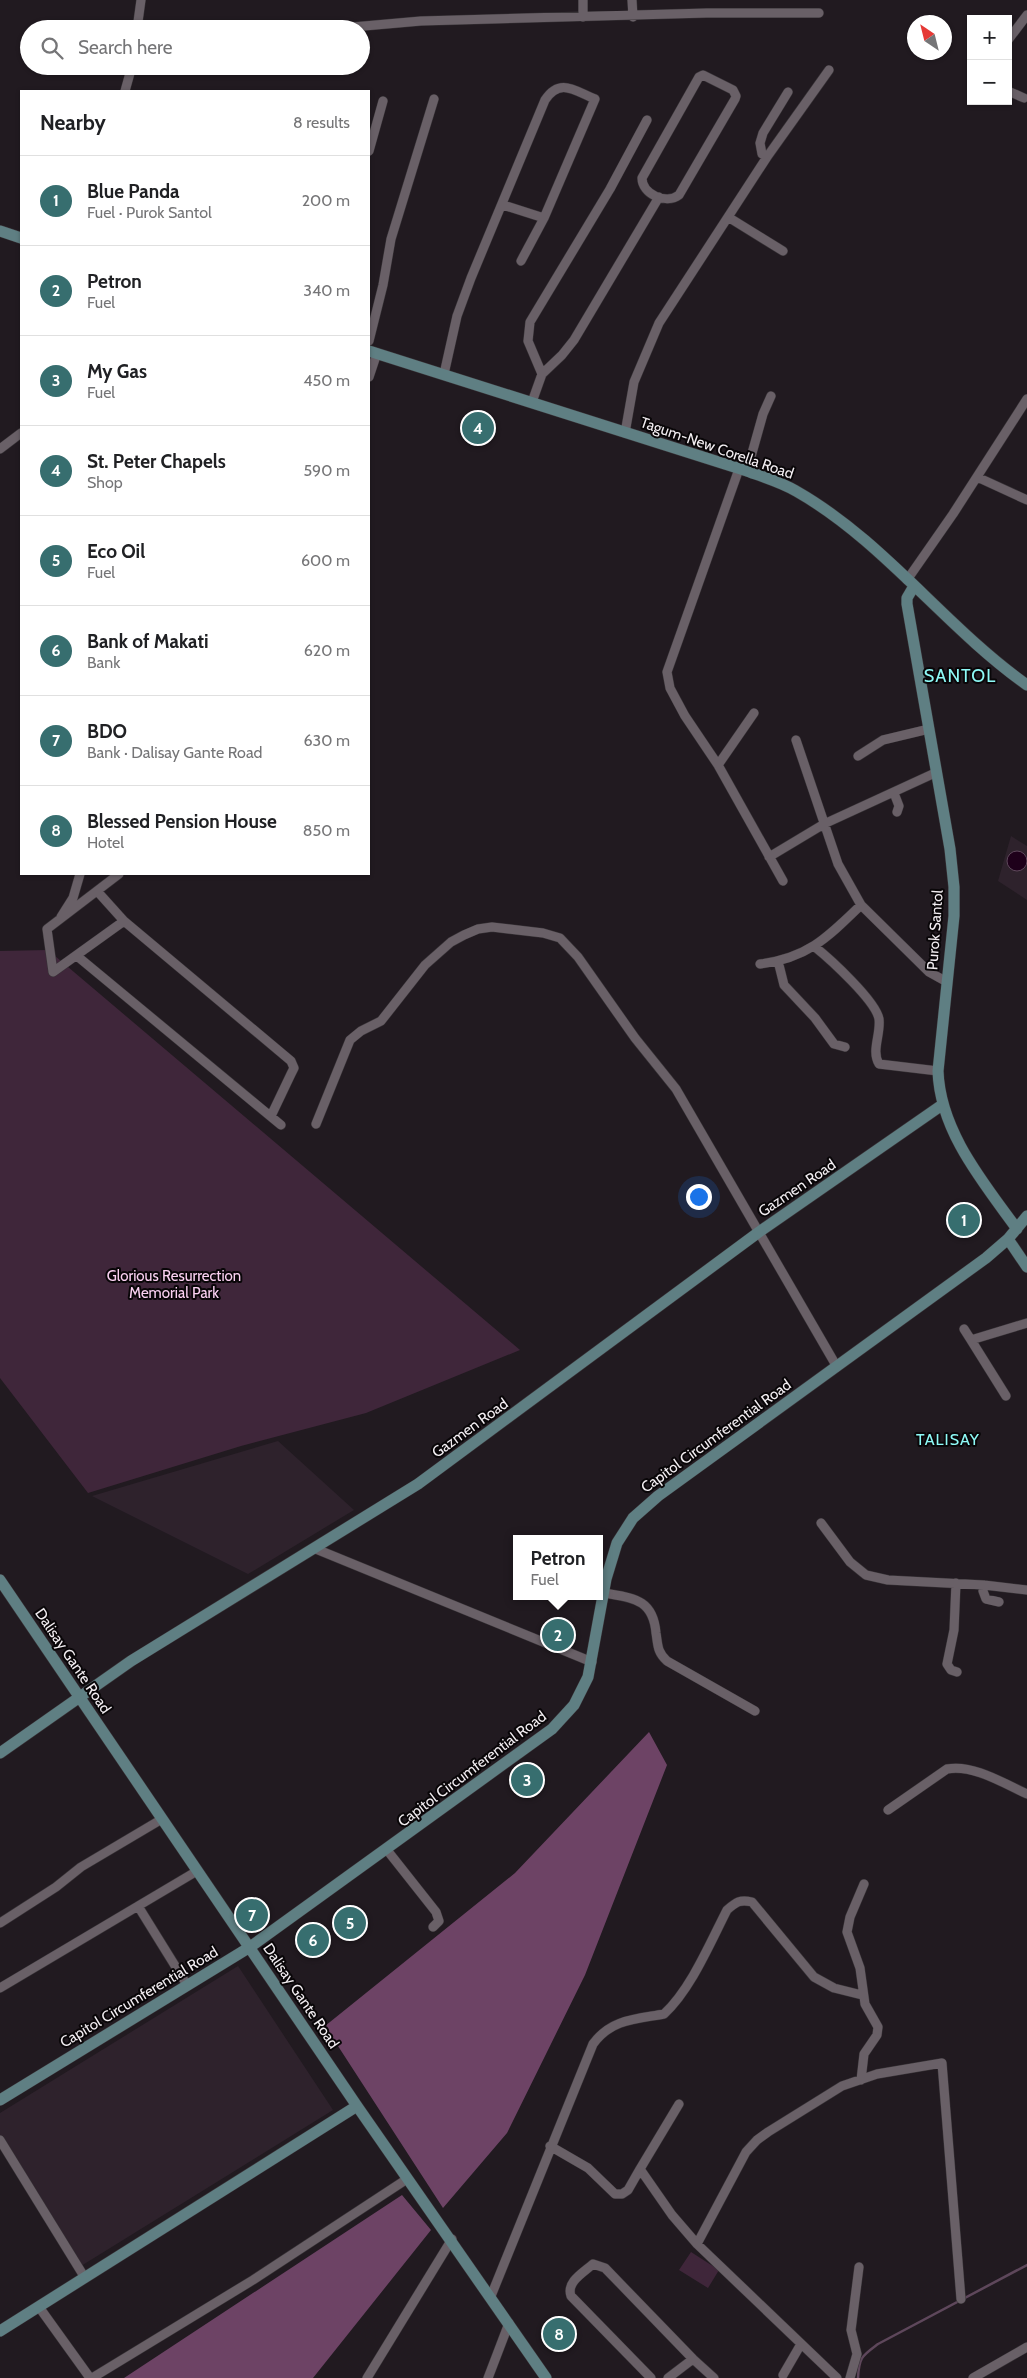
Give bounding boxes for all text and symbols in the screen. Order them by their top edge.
north arrow [907,15,952,60]
map controls [967,15,1012,105]
button: + [967,15,1012,60]
search box [20,20,370,75]
icon: search [38,34,66,62]
text: Search here [78,36,172,59]
button: − [967,60,1012,105]
text: Nearby [40,110,106,135]
text: 8 results [293,113,350,132]
text: Blue Panda [87,180,180,203]
text: 1 [53,191,59,210]
text: 200 m [302,191,350,210]
text: Fuel · Purok Santol [87,203,212,222]
text: Petron [87,270,142,293]
text: 2 [52,281,60,300]
text: 340 m [303,281,350,300]
text: Fuel [87,293,115,312]
text: My Gas [87,360,147,383]
text: 3 [52,371,60,390]
text: 450 m [303,371,350,390]
text: Fuel [87,383,115,402]
pin: 4 [462,409,494,447]
street label: Tagum-New Corella Road [638,413,796,483]
text: St. Peter Chapels [87,450,226,473]
text: 4 [51,461,61,480]
text: 590 m [303,461,350,480]
text: Shop [87,473,123,492]
text: Eco Oil [87,540,145,563]
text: 5 [52,551,60,570]
text: 600 m [301,551,350,570]
text: Fuel [87,563,115,582]
text: Bank of Makati [87,630,209,653]
text: 6 [52,641,61,660]
text: 620 m [304,641,350,660]
text: Bank [87,653,120,672]
district label: SANTOL [924,665,996,687]
text: BDO [87,720,127,743]
text: 7 [52,731,60,750]
text: 630 m [303,731,350,750]
text: Bank · Dalisay Gante Road [87,743,262,762]
text: Blessed Pension House [87,810,277,833]
text: 8 [51,821,61,840]
text: 850 m [303,821,350,840]
text: Hotel [87,833,124,852]
street label: Purok Santol [923,889,947,971]
street label: Gazmen Road [755,1156,839,1220]
your location [686,1184,712,1210]
pin: 1 [948,1201,980,1239]
park label: Glorious Resurrection Memorial Park [107,1267,241,1302]
street label: Capitol Circumferential Road [637,1375,795,1497]
street label: Gazmen Road [429,1394,511,1462]
district label: TALISAY [916,1430,980,1449]
popup [513,1535,603,1600]
text: Petron [531,1547,585,1570]
text: Fuel [531,1570,559,1589]
street label: Dalisay Gante Road [31,1605,115,1717]
pin: 2 [542,1616,574,1654]
street label: Capitol Circumferential Road [394,1707,550,1831]
pin: 3 [511,1761,543,1799]
pin: 7 [236,1896,268,1934]
pin: 5 [334,1904,366,1942]
pin: 6 [297,1921,329,1959]
street label: Dalisay Gante Road [259,1940,343,2052]
street label: Capitol Circumferential Road [57,1943,221,2051]
pin: 8 [543,2315,575,2353]

